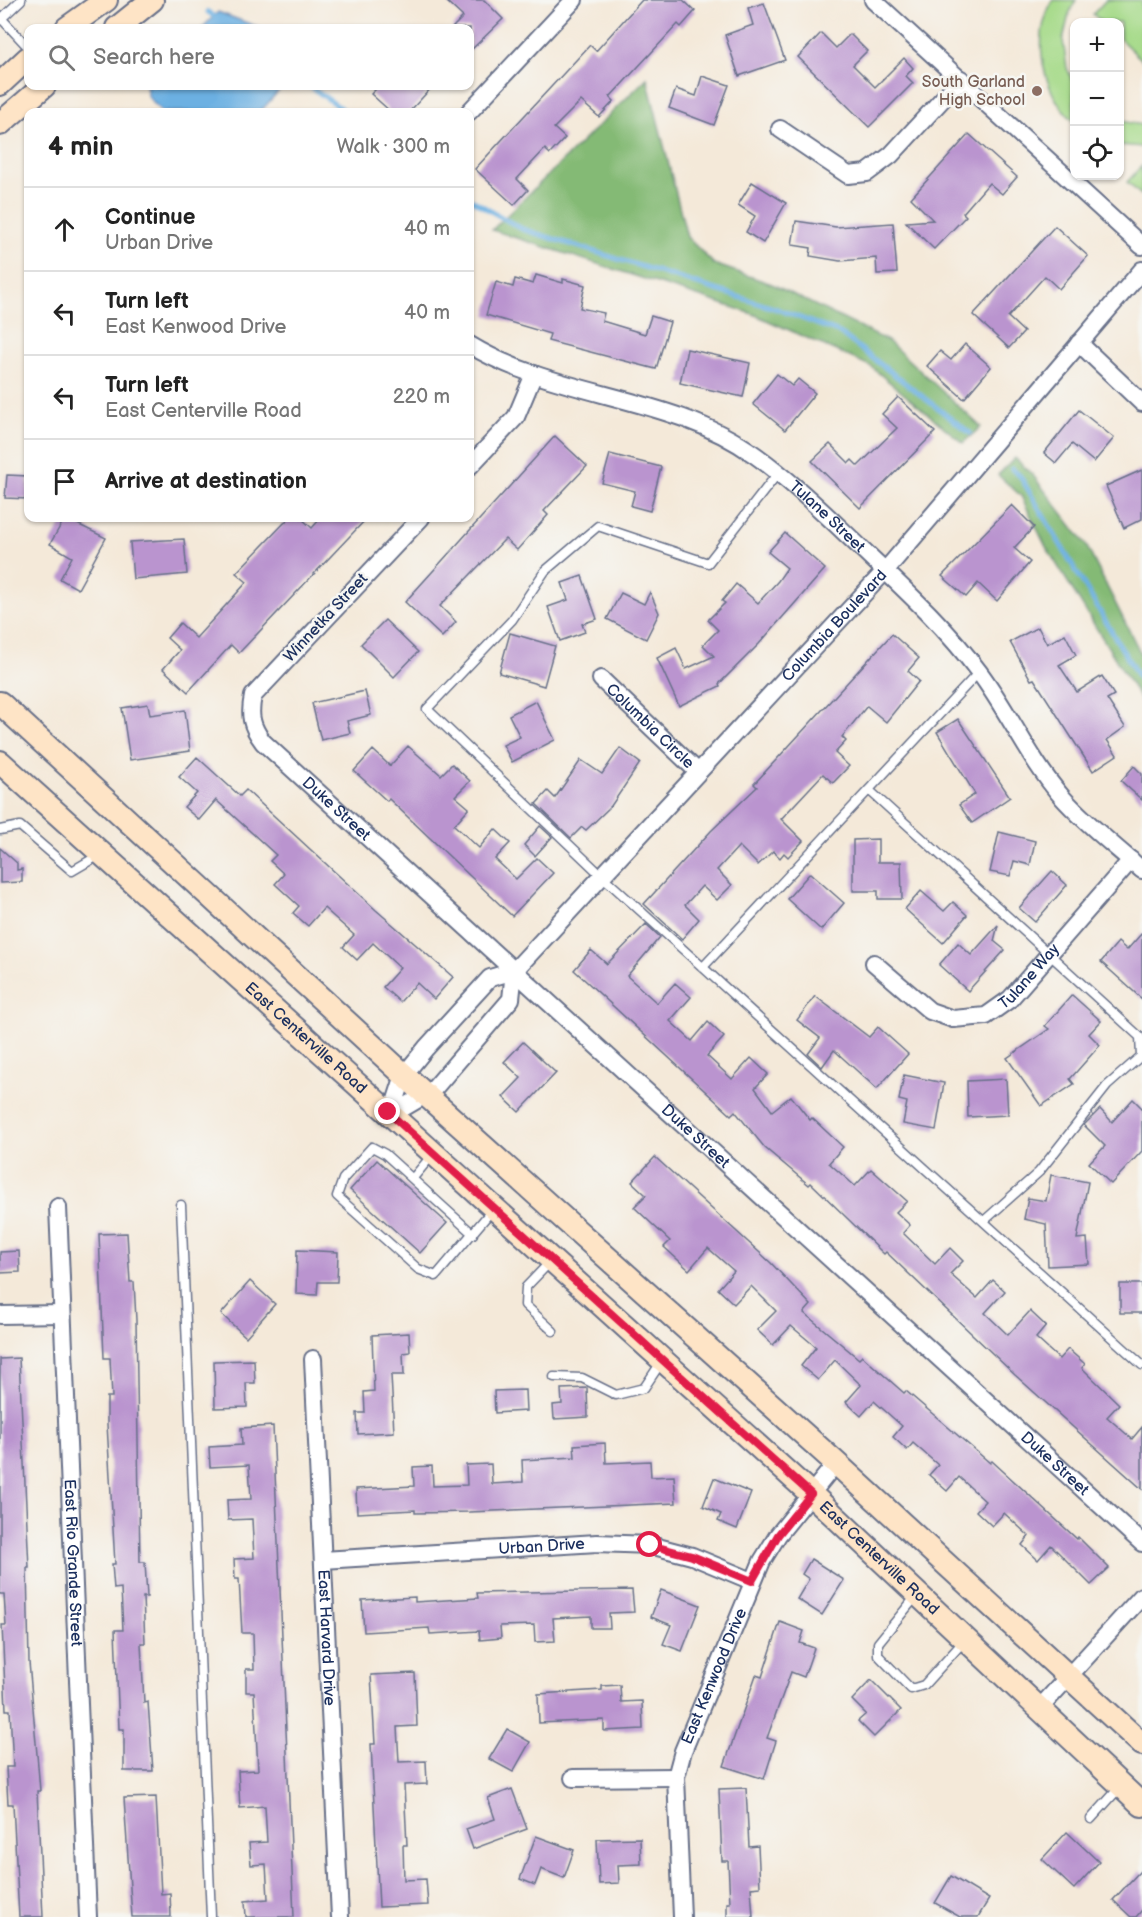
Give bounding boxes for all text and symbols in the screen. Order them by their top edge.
map controls [1070,18,1124,180]
button: + [1070,18,1124,72]
search box [24,24,474,90]
icon: search [45,41,78,74]
text: Search here [93,44,215,71]
button: − [1070,72,1124,126]
place label: South Garland High School [922,73,1025,110]
marker: South Garland High School [1030,84,1044,98]
button: locate [1070,126,1124,180]
text: 4 min [48,132,113,163]
text: Walk · 300 m [337,135,450,159]
text: Continue [105,204,195,231]
icon: ahead [48,213,81,246]
text: 40 m [404,217,450,241]
text: Urban Drive [105,231,213,255]
text: Turn left [105,288,189,315]
icon: left [48,297,81,330]
text: 40 m [404,301,450,325]
text: East Kenwood Drive [105,315,286,339]
text: Turn left [105,372,189,399]
icon: left [48,381,81,414]
text: 220 m [393,385,450,409]
text: East Centerville Road [105,399,302,423]
icon: arrive [48,465,81,498]
text: Arrive at destination [105,468,307,495]
street label: Tulane Street [786,477,869,556]
street label: Columbia Boulevard [778,566,891,685]
street label: Winnetka Street [280,570,372,666]
street label: Columbia Circle [602,680,698,773]
street label: Duke Street [298,773,375,845]
street label: Tulane Way [995,939,1064,1014]
street label: East Centerville Road [241,978,371,1098]
route end [374,1098,400,1124]
street label: Duke Street [658,1100,734,1172]
street label: Duke Street [1017,1428,1093,1499]
street label: East Rio Grande Street [60,1479,86,1647]
street label: East Centerville Road [815,1497,943,1619]
route start [636,1531,662,1557]
street label: Urban Drive [498,1534,586,1559]
street label: East Harvard Drive [314,1569,339,1707]
street label: East Kenwood Drive [677,1605,751,1747]

